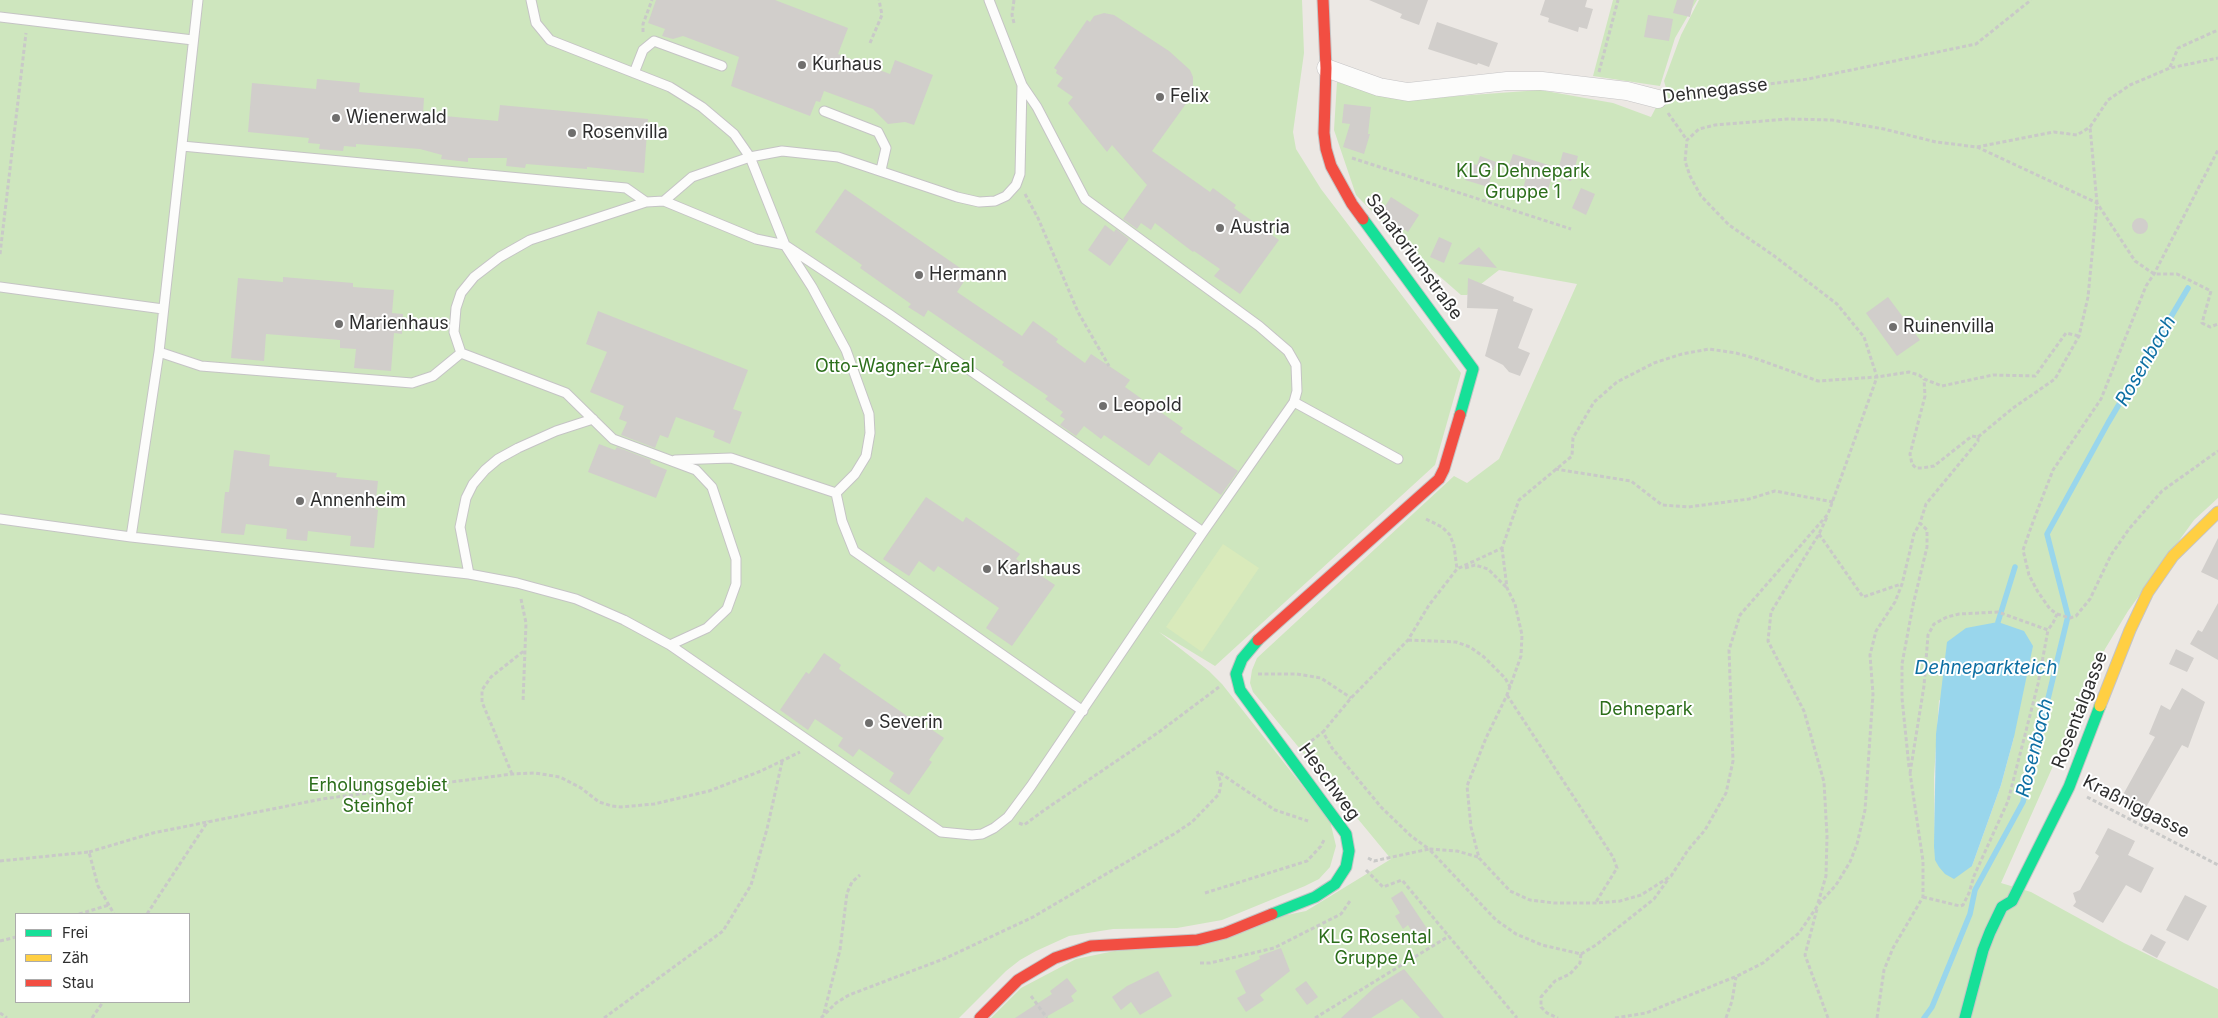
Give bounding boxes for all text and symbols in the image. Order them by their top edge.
place label: Kurhaus [812,54,882,76]
marker: Kurhaus [796,59,808,71]
street label: Dehnegasse [1661,74,1769,108]
place label: Felix [1170,86,1209,108]
marker: Felix [1154,91,1166,103]
place label: Wienerwald [346,107,447,129]
marker: Wienerwald [330,112,342,124]
place label: Rosenvilla [582,122,668,144]
marker: Rosenvilla [566,127,578,139]
park label: KLG Dehnepark Gruppe 1 [1456,161,1590,203]
street label: Sanatoriumstraße [1361,190,1467,324]
place label: Austria [1230,217,1290,239]
marker: Austria [1214,222,1226,234]
place label: Hermann [929,264,1007,286]
marker: Hermann [913,269,925,281]
water label: Rosenbach [2111,312,2181,410]
place label: Marienhaus [349,313,449,335]
place label: Ruinenvilla [1903,316,1994,338]
marker: Marienhaus [333,318,345,330]
marker: Ruinenvilla [1887,321,1899,333]
park label: Otto-Wagner-Areal [815,356,975,378]
place label: Leopold [1113,395,1182,417]
marker: Leopold [1097,400,1109,412]
place label: Annenheim [310,490,406,512]
marker: Annenheim [294,495,306,507]
place label: Karlshaus [997,558,1081,580]
marker: Karlshaus [981,563,993,575]
street label: Rosentalgasse [2048,648,2112,772]
water label: Dehneparkteich [1915,657,2057,679]
water label: Rosenbach [2012,696,2058,800]
park label: Dehnepark [1599,699,1693,721]
place label: Severin [879,712,943,734]
marker: Severin [863,717,875,729]
street label: Heschweg [1294,739,1364,825]
street label: Kraßniggasse [2079,771,2193,843]
park label: Erholungsgebiet Steinhof [309,775,447,818]
legend [15,913,190,1003]
text: Frei [62,923,88,942]
park label: KLG Rosental Gruppe A [1318,927,1432,970]
text: Zäh [62,948,89,967]
text: Stau [62,973,94,992]

